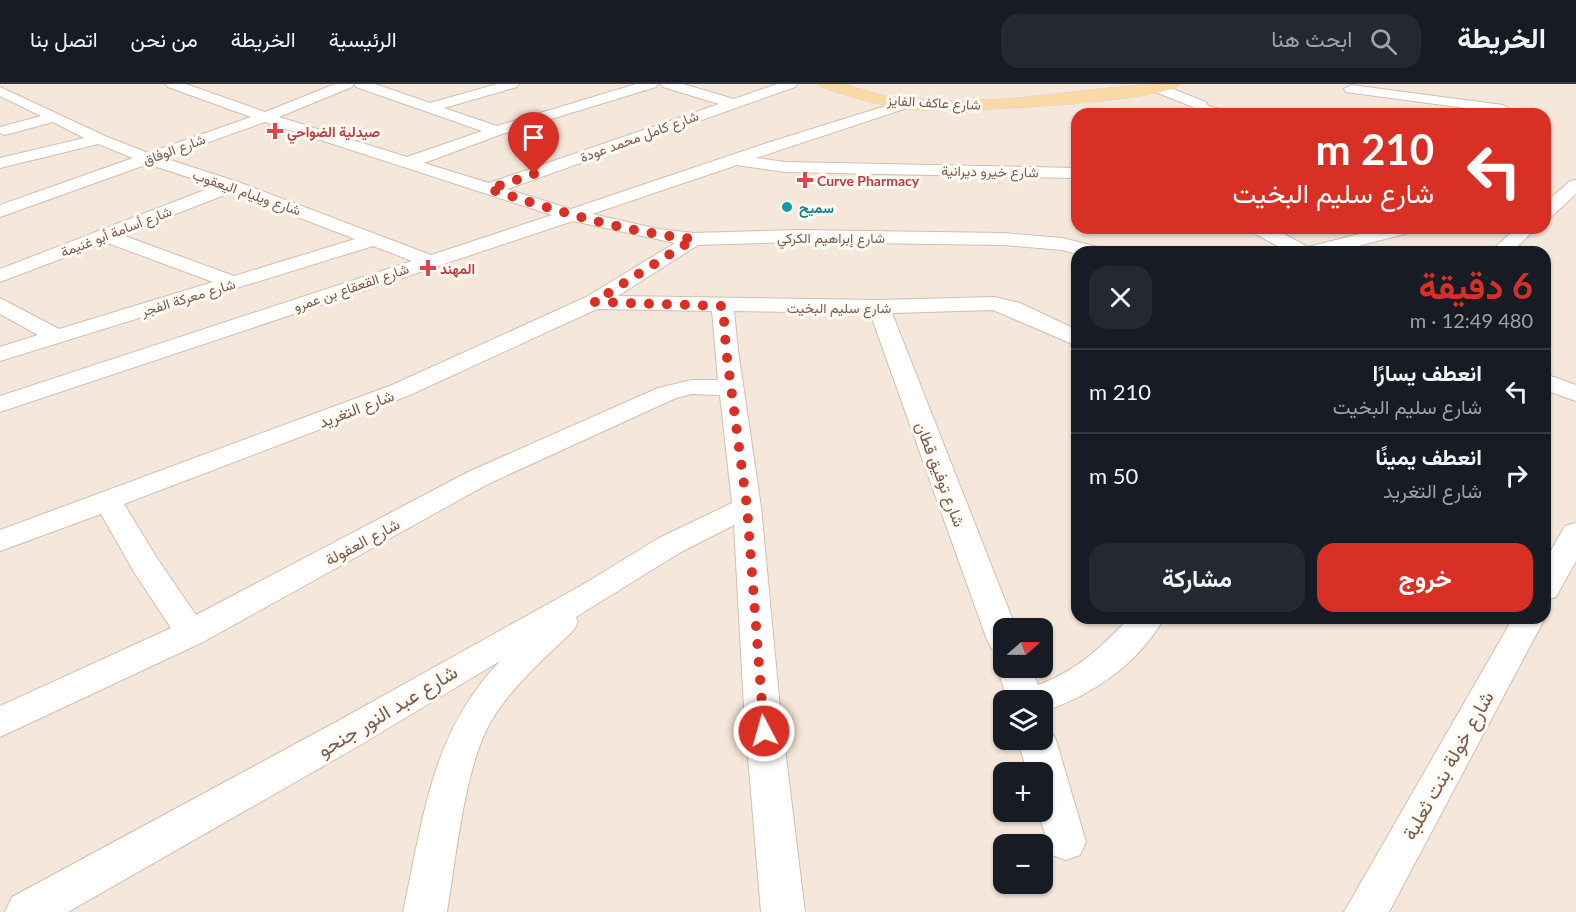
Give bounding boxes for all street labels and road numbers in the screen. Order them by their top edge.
street label: شارع عاكف الفايز [886,91,981,116]
street label: شارع كامل محمد عودة [577,107,702,168]
street label: شارع الوفاق [141,130,208,171]
street label: شارع خيرو ديرانية [941,162,1039,183]
street label: شارع ويليام اليعقوب [190,166,303,221]
street label: شارع أسامة أبو غنيمة [58,202,175,263]
street label: شارع إبراهيم الكركي [777,229,885,250]
street label: شارع القعقاع بن عمرو [291,259,412,318]
street label: شارع معركة الفجر [138,275,238,323]
street label: شارع سليم البخيت [787,299,891,319]
street label: شارع التغريد [316,385,397,434]
street label: شارع توفيق قطان [909,419,970,530]
street label: شارع العفولة [321,513,404,571]
street label: شارع عبد النور جنحو [313,659,463,764]
street label: شارع خولة بنت ثعلبة [1396,686,1500,845]

